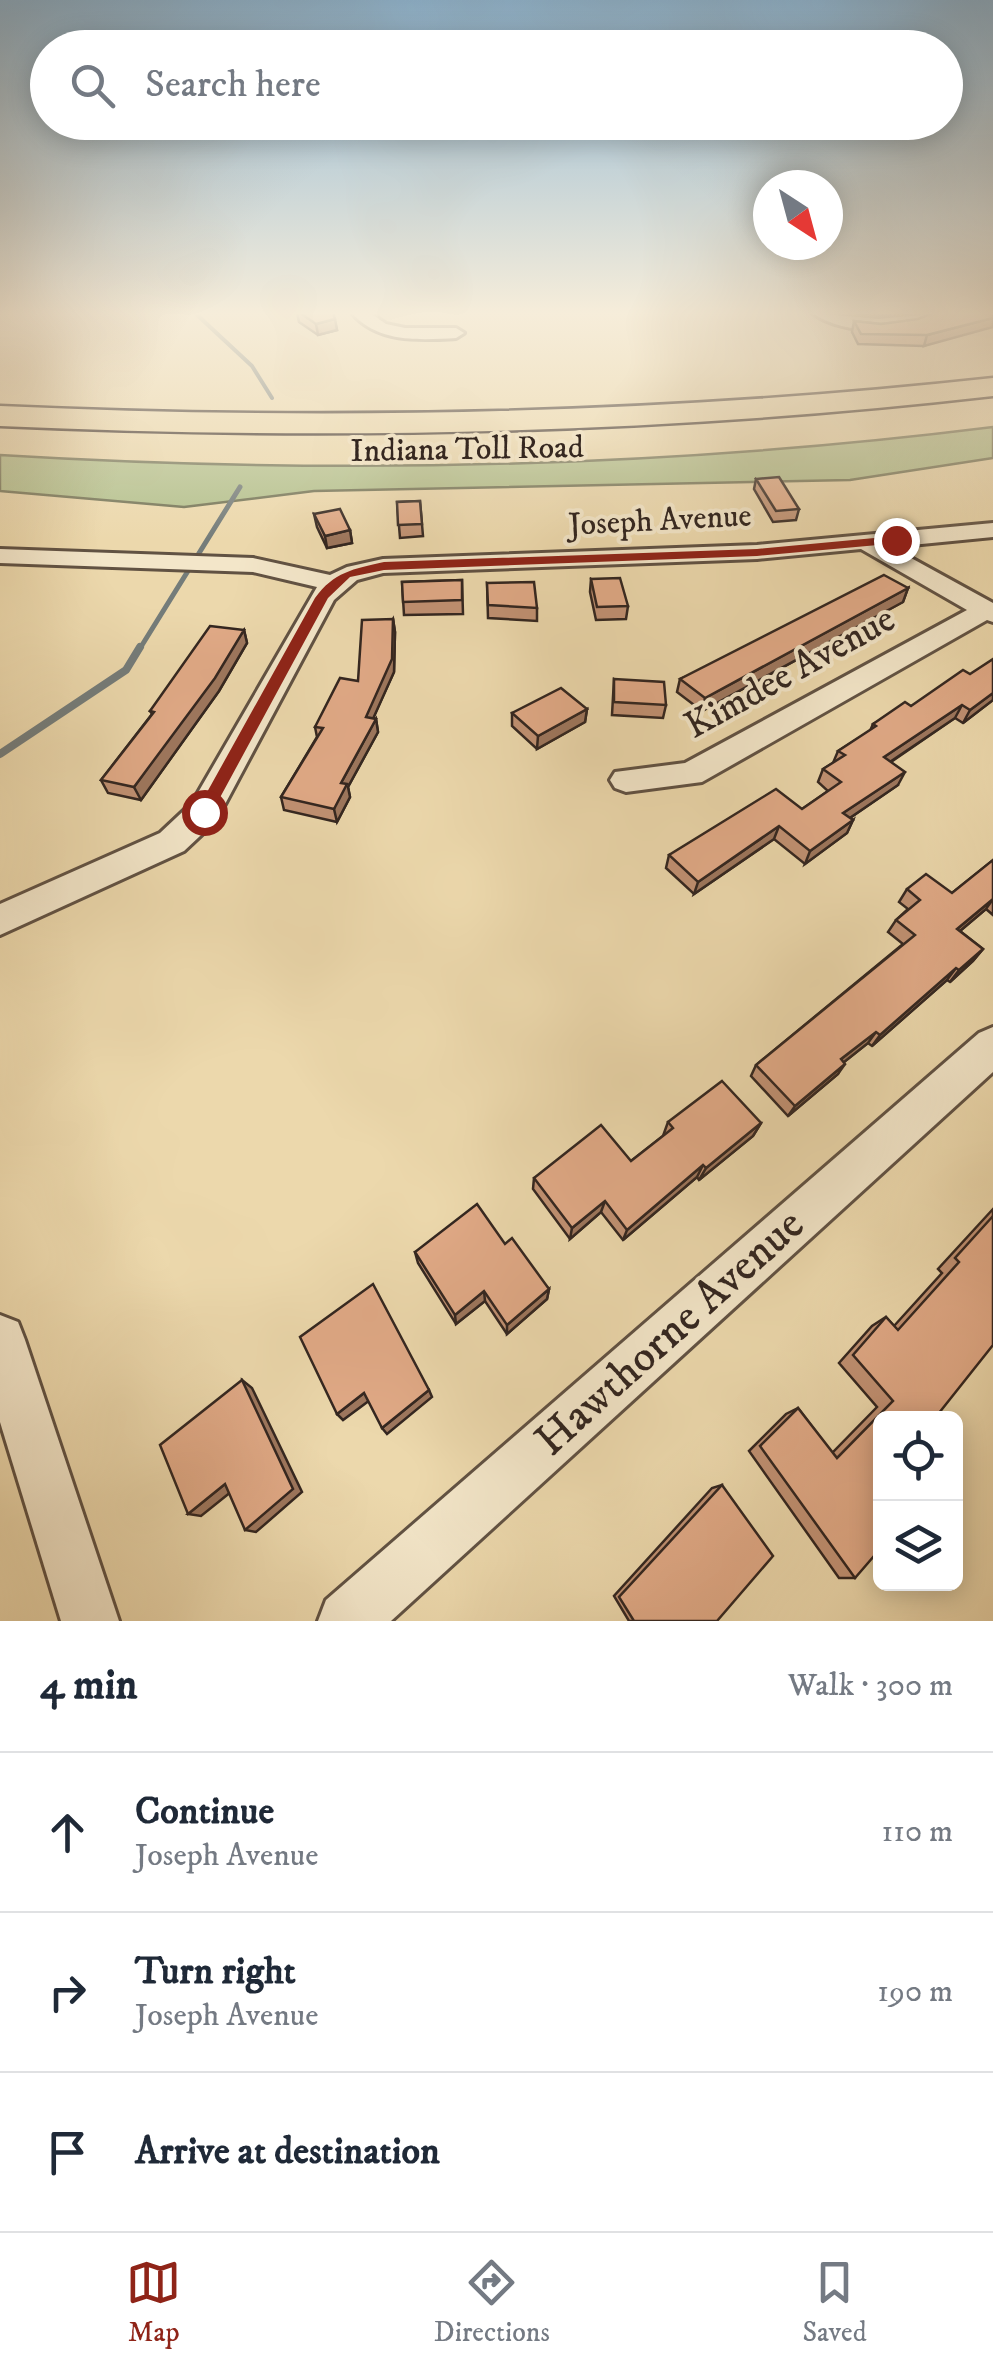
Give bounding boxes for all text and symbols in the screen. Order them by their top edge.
search box [30,30,963,140]
icon: search [65,58,120,113]
text: Search here [145,61,321,109]
north arrow [753,170,843,260]
street label: Indiana Toll Road [350,428,584,472]
street label: Joseph Avenue [564,496,753,546]
route end [874,518,920,564]
street label: Kimdee Avenue [676,596,904,750]
route start [182,790,228,836]
street label: Hawthorne Avenue [524,1197,816,1469]
map controls [873,1411,963,1591]
button: locate [873,1411,963,1501]
button: layers [873,1501,963,1591]
text: 4 min [40,1660,138,1712]
text: Walk · 300 m [788,1666,953,1706]
text: Continue [135,1788,274,1836]
icon: ahead [40,1805,95,1860]
text: 110 m [881,1812,953,1852]
text: Joseph Avenue [135,1836,318,1876]
text: Turn right [135,1948,296,1996]
icon: right [40,1965,95,2020]
text: 190 m [877,1972,953,2012]
text: Joseph Avenue [135,1996,318,2036]
icon: arrive [40,2125,95,2180]
text: Arrive at destination [135,2128,440,2176]
tab: Map [126,2255,181,2350]
tab: Directions [434,2255,550,2350]
tab: Saved [802,2255,867,2350]

